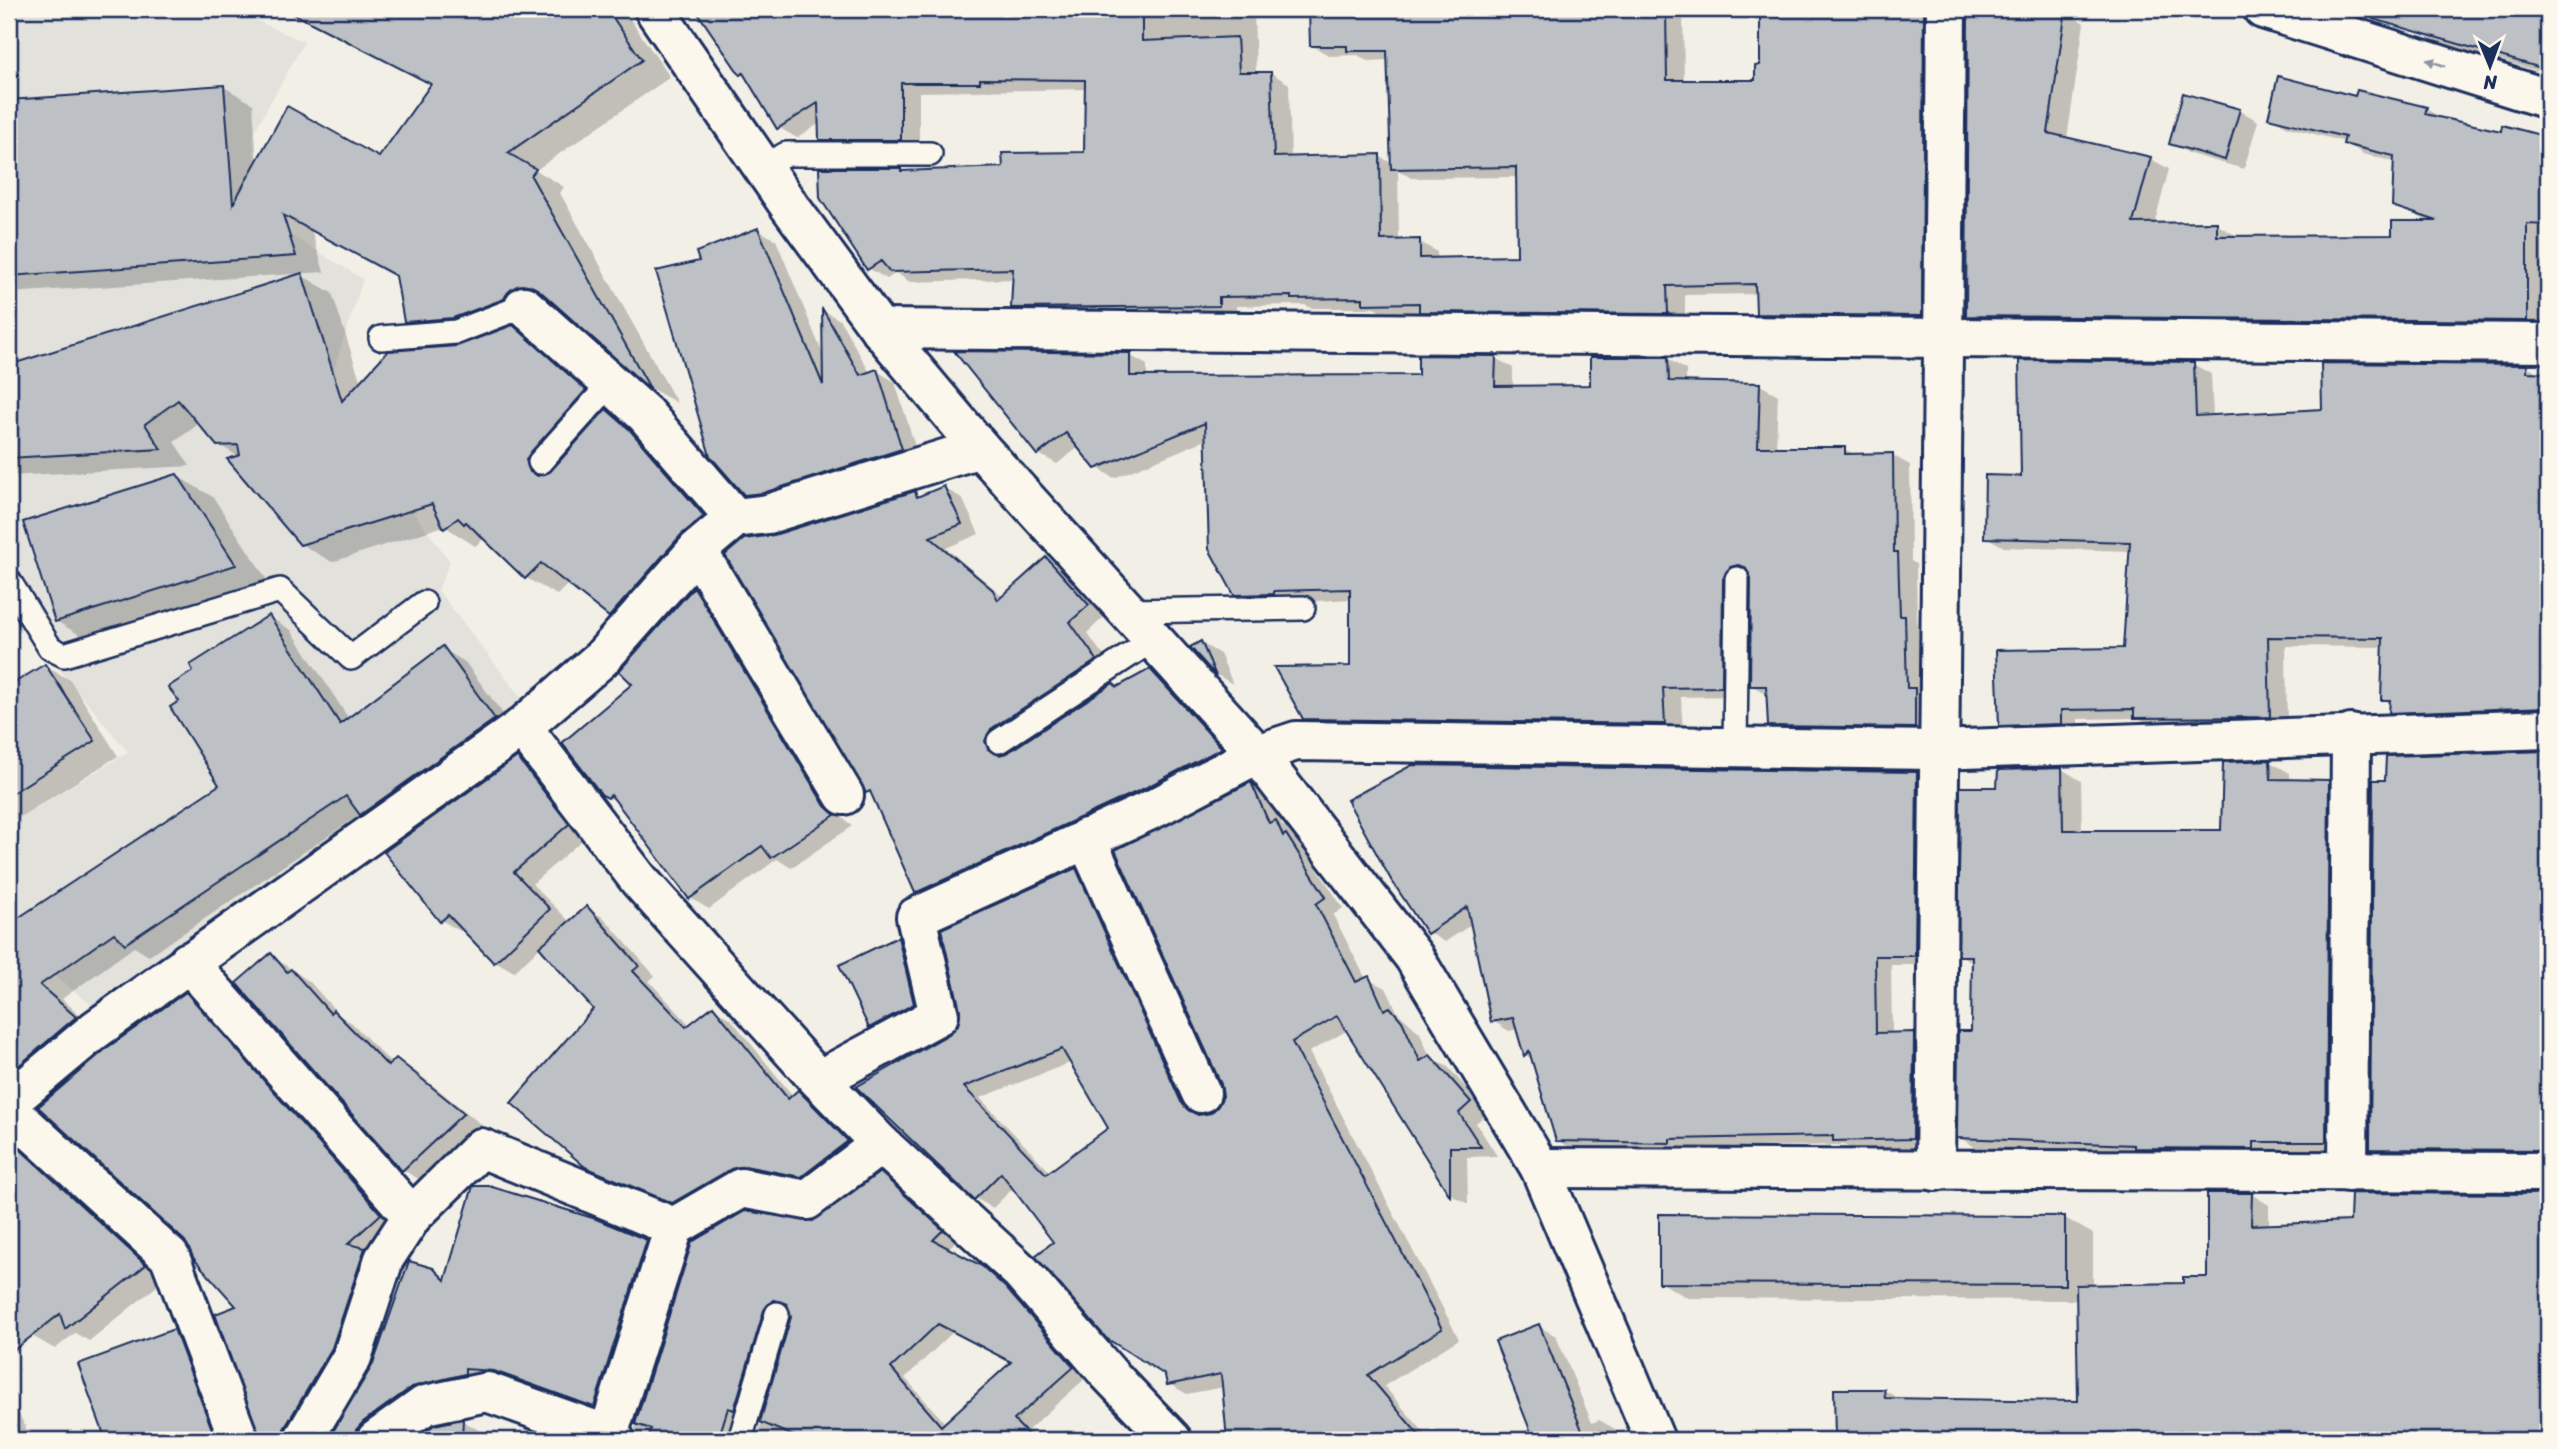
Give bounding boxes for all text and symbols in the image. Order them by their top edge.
north arrow [2456,32,2526,102]
one-way arrow [2426,58,2447,68]
text: N [2483,66,2498,99]

